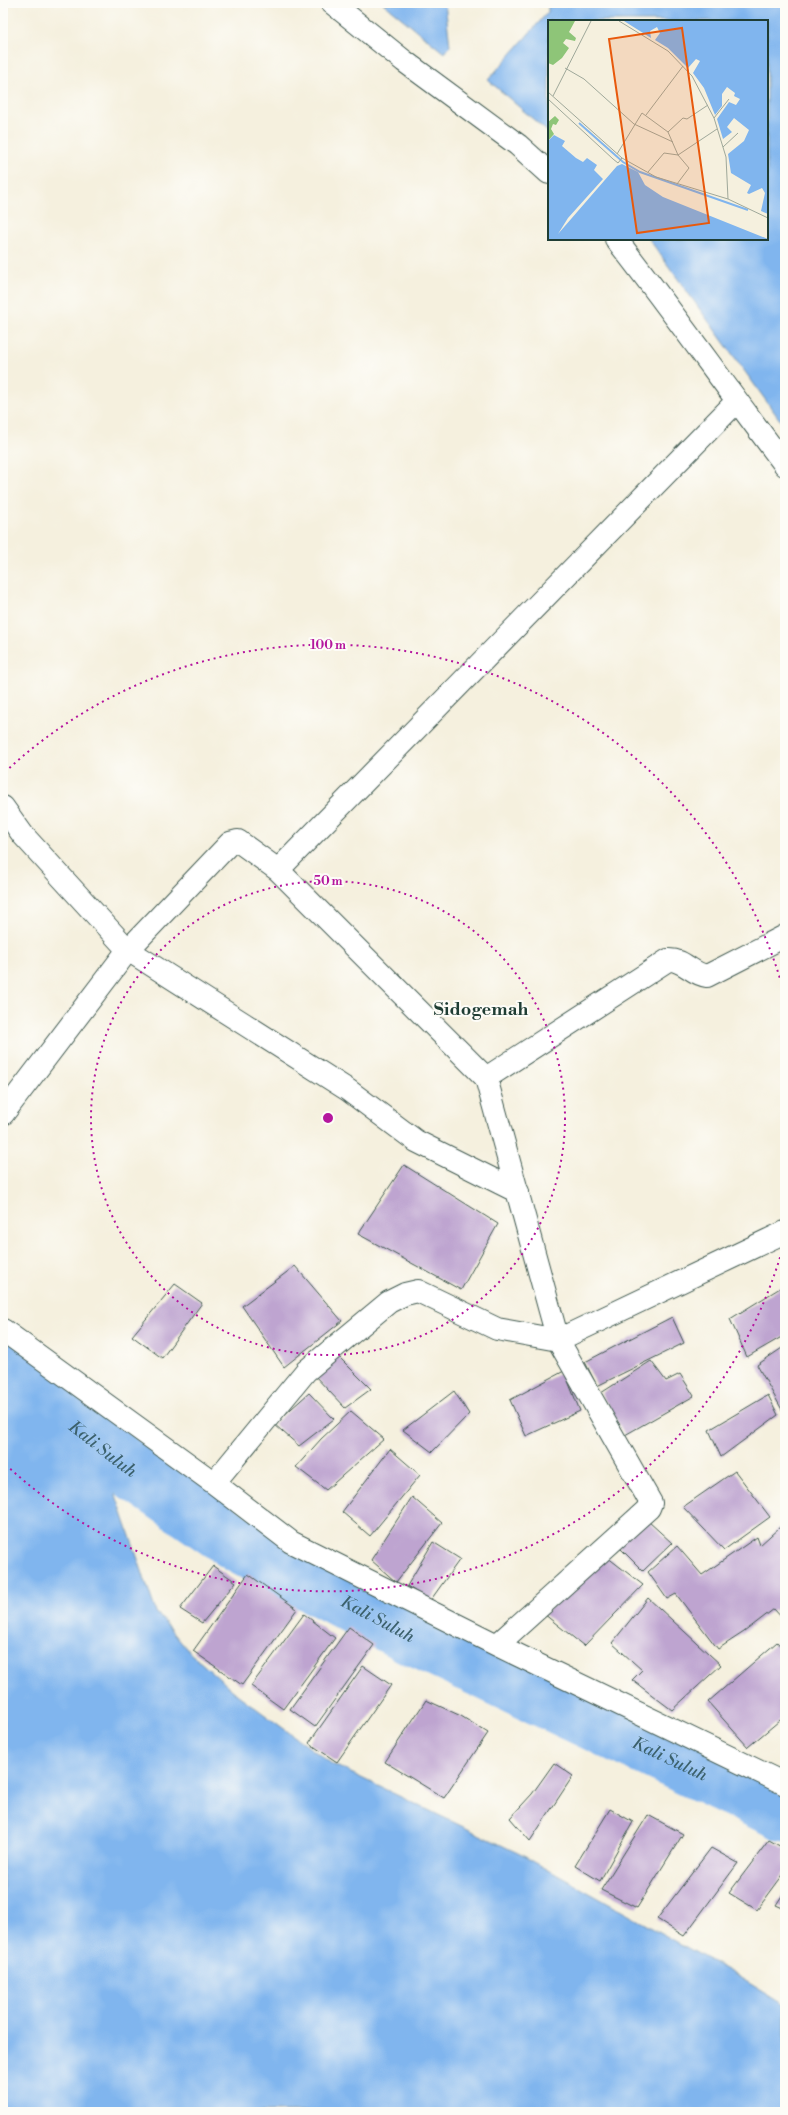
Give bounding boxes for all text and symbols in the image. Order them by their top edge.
inset map [548,20,768,240]
text: 100 m [310,638,346,653]
text: 50 m [313,874,343,889]
district label: Sidogemah [433,998,529,1021]
centre of rings [321,1111,335,1125]
water label: Kali Suluh [64,1416,141,1483]
water label: Kali Suluh [337,1591,419,1648]
water label: Kali Suluh [629,1732,711,1787]

